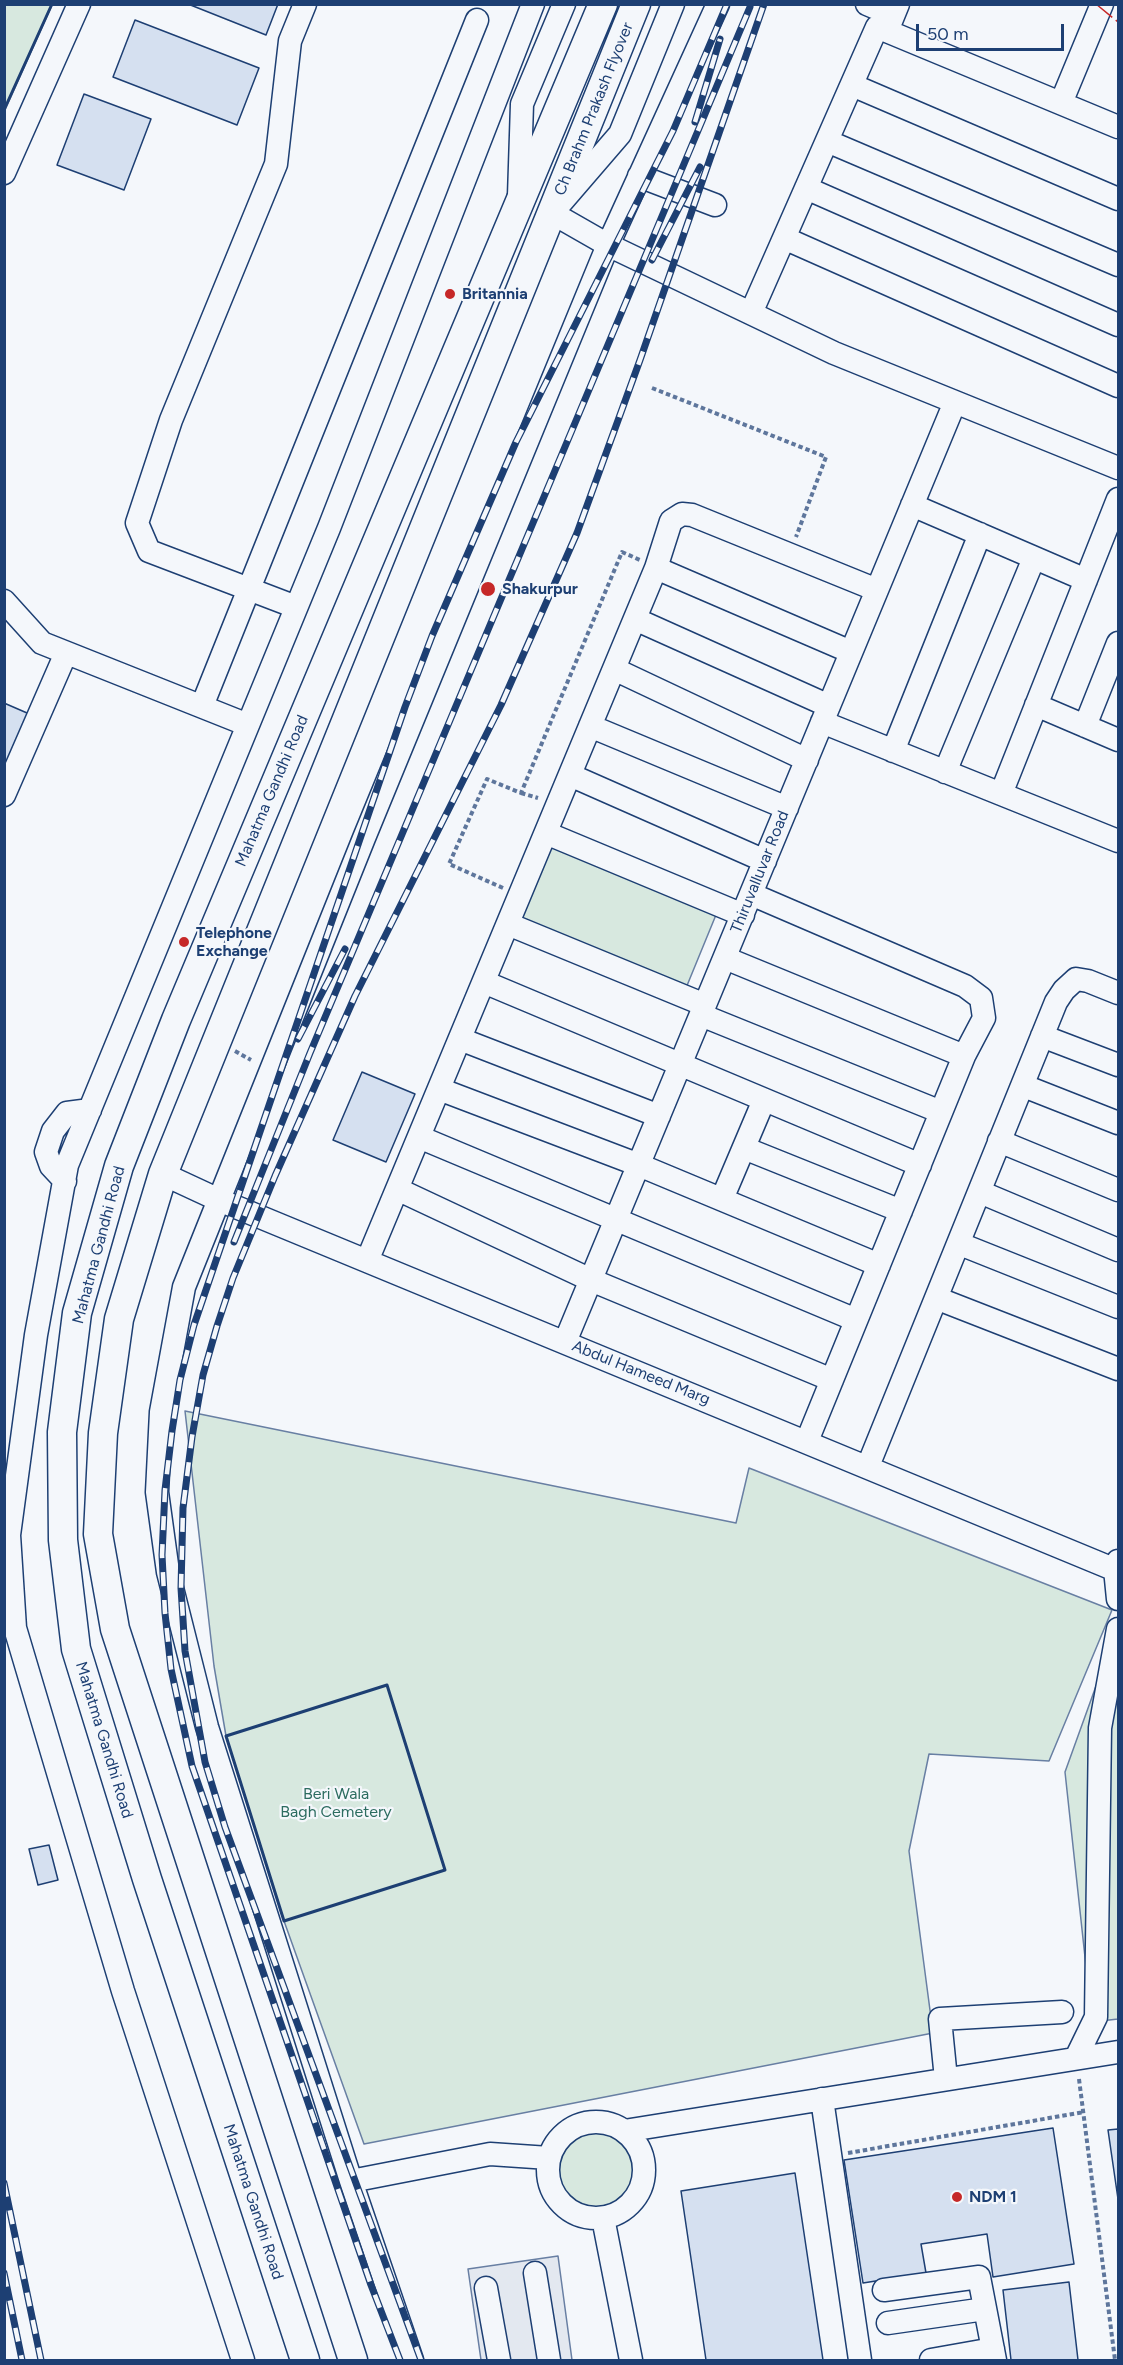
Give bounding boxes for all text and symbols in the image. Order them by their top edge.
scale bar [919,12,1068,50]
street label: Ch Brahm Prakash Flyover [550,20,638,198]
text: 50 m [927,23,969,45]
place label: Britannia [462,284,528,304]
marker: Britannia [443,287,457,301]
place label: Shakurpur [502,579,578,599]
marker: Shakurpur [479,580,497,598]
street label: Mahatma Gandhi Road [231,712,313,870]
street label: Thiruvalluvar Road [727,808,793,936]
place label: Telephone Exchange [196,923,272,961]
marker: Telephone Exchange [177,935,191,949]
street label: Mahatma Gandhi Road [69,1164,129,1326]
street label: Abdul Hameed Marg [569,1337,713,1409]
street label: Mahatma Gandhi Road [71,1659,137,1821]
park label: Beri Wala Bagh Cemetery [280,1784,392,1822]
street label: Mahatma Gandhi Road [219,2122,287,2282]
place label: NDM 1 [969,2187,1017,2207]
marker: NDM 1 [950,2190,964,2204]

